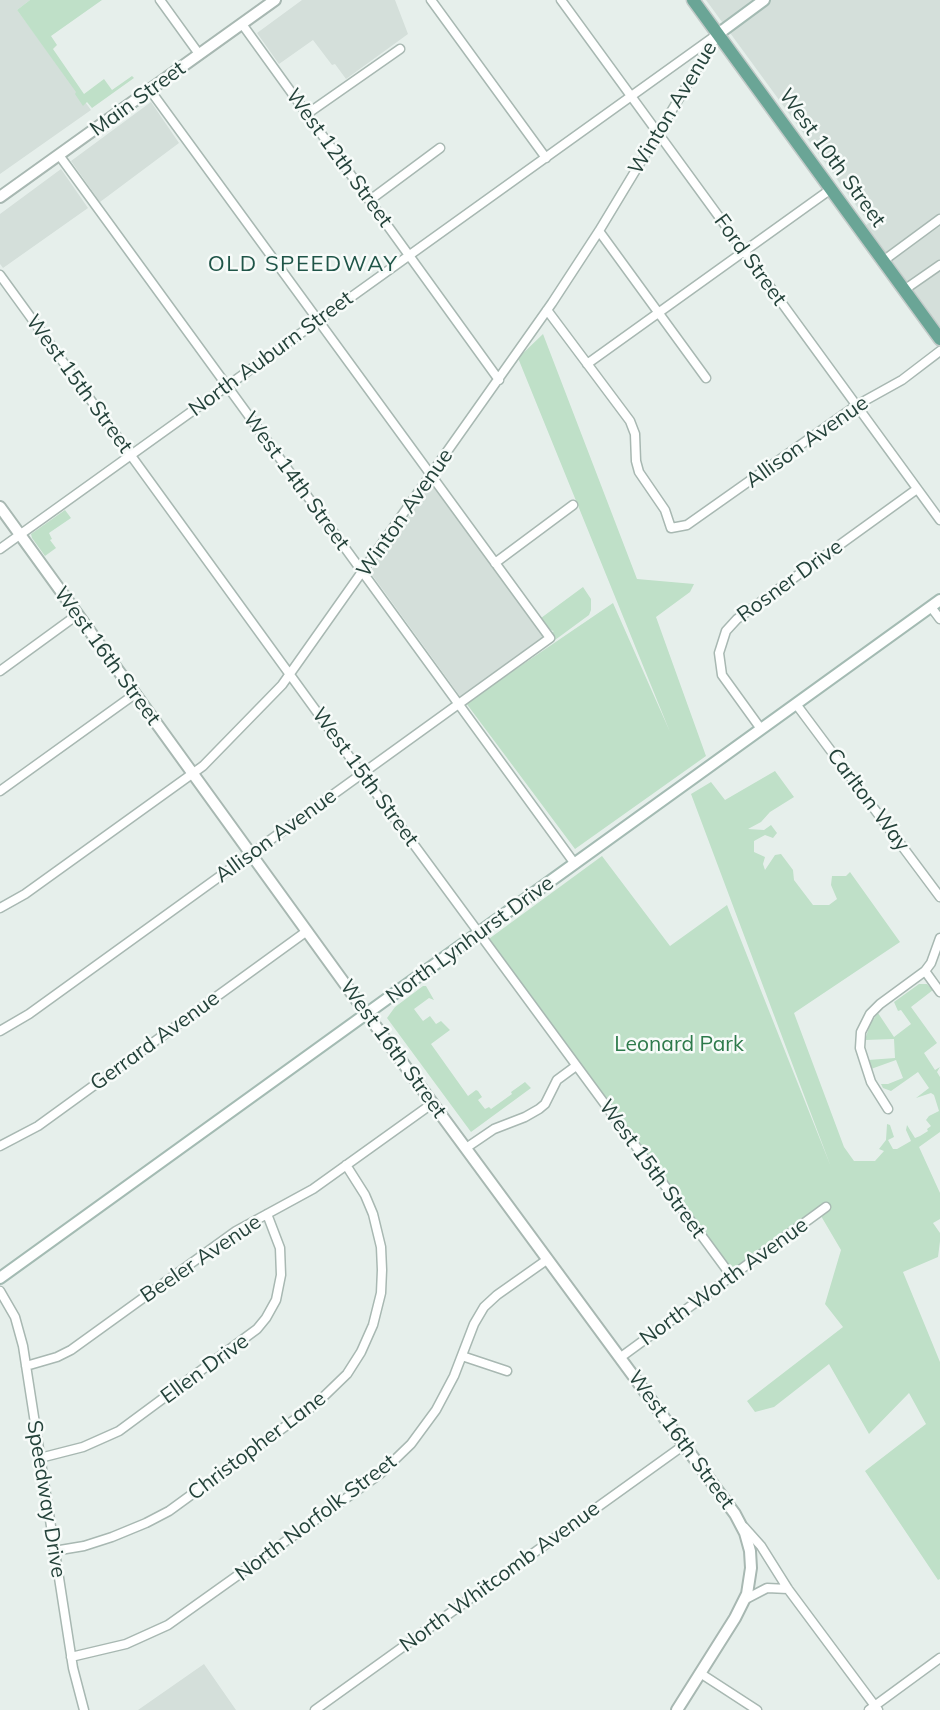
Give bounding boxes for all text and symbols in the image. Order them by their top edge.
street label: Winton Avenue [623,37,723,179]
street label: Main Street [86,56,190,142]
street label: West 12th Street [280,84,398,232]
street label: West 10th Street [773,84,891,232]
street label: Ford Street [708,209,792,311]
district label: OLD SPEEDWAY [208,251,398,277]
street label: North Auburn Street [184,286,358,422]
street label: West 15th Street [20,310,138,458]
street label: Allison Avenue [741,390,873,494]
street label: West 14th Street [237,407,355,555]
street label: Winton Avenue [351,444,459,582]
street label: Rosner Drive [732,534,848,628]
street label: West 16th Street [48,582,166,730]
street label: West 15th Street [306,703,424,851]
street label: Carlton Way [821,744,915,856]
street label: Allison Avenue [210,784,342,888]
street label: North Lynhurst Drive [381,871,559,1009]
street label: West 16th Street [334,975,452,1123]
street label: Gerrard Avenue [86,986,224,1096]
park label: Leonard Park [614,1032,744,1058]
street label: West 15th Street [593,1095,711,1243]
street label: Beeler Avenue [136,1209,266,1309]
street label: North Worth Avenue [635,1213,813,1351]
street label: Ellen Drive [156,1329,254,1409]
street label: West 16th Street [622,1366,740,1514]
street label: Christopher Lane [183,1386,331,1506]
street label: Speedway Drive [21,1418,71,1580]
street label: North Norfolk Street [231,1449,401,1587]
street label: North Whitcomb Avenue [395,1496,605,1658]

